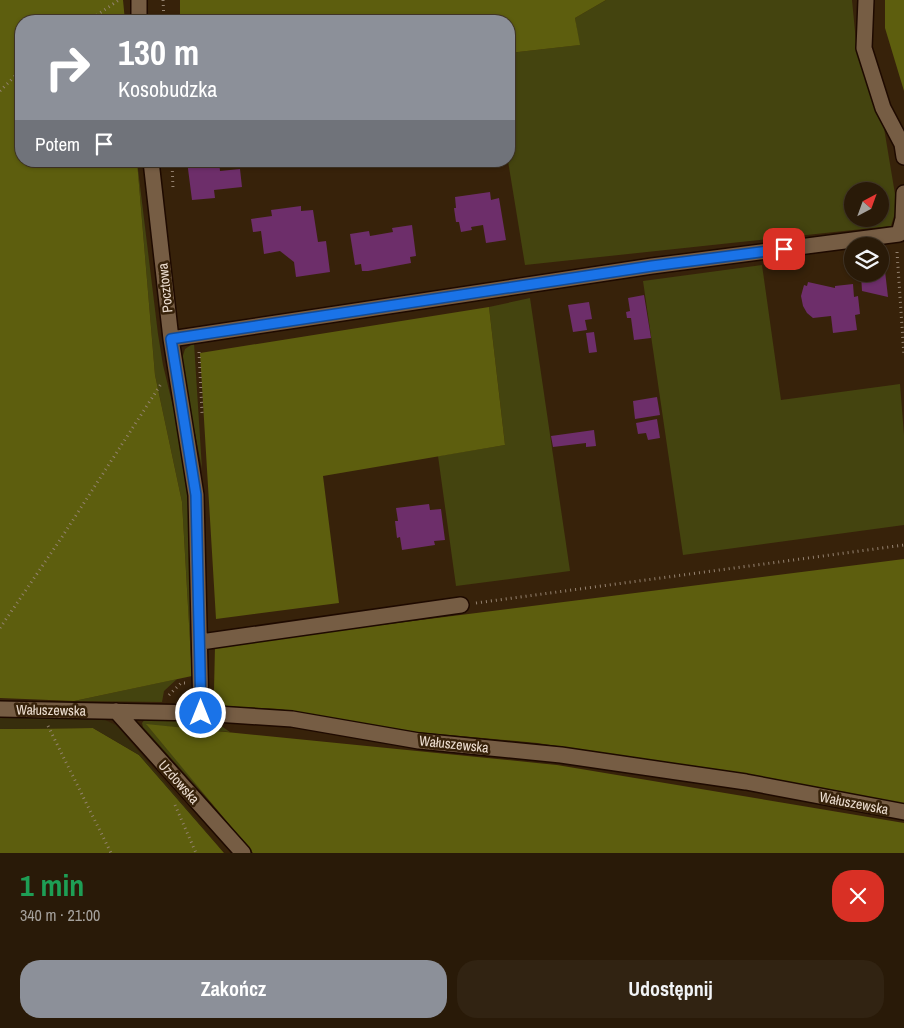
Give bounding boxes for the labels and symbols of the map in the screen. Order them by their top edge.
north arrow [844,182,889,228]
pin [763,228,805,270]
street label: Pocztowa [153,262,177,314]
position arrow [174,686,226,738]
street label: Wałuszewska [16,700,87,720]
street label: Wałuszewska [418,731,490,757]
street label: Uzdowska [155,756,204,808]
street label: Wałuszewska [818,788,891,819]

